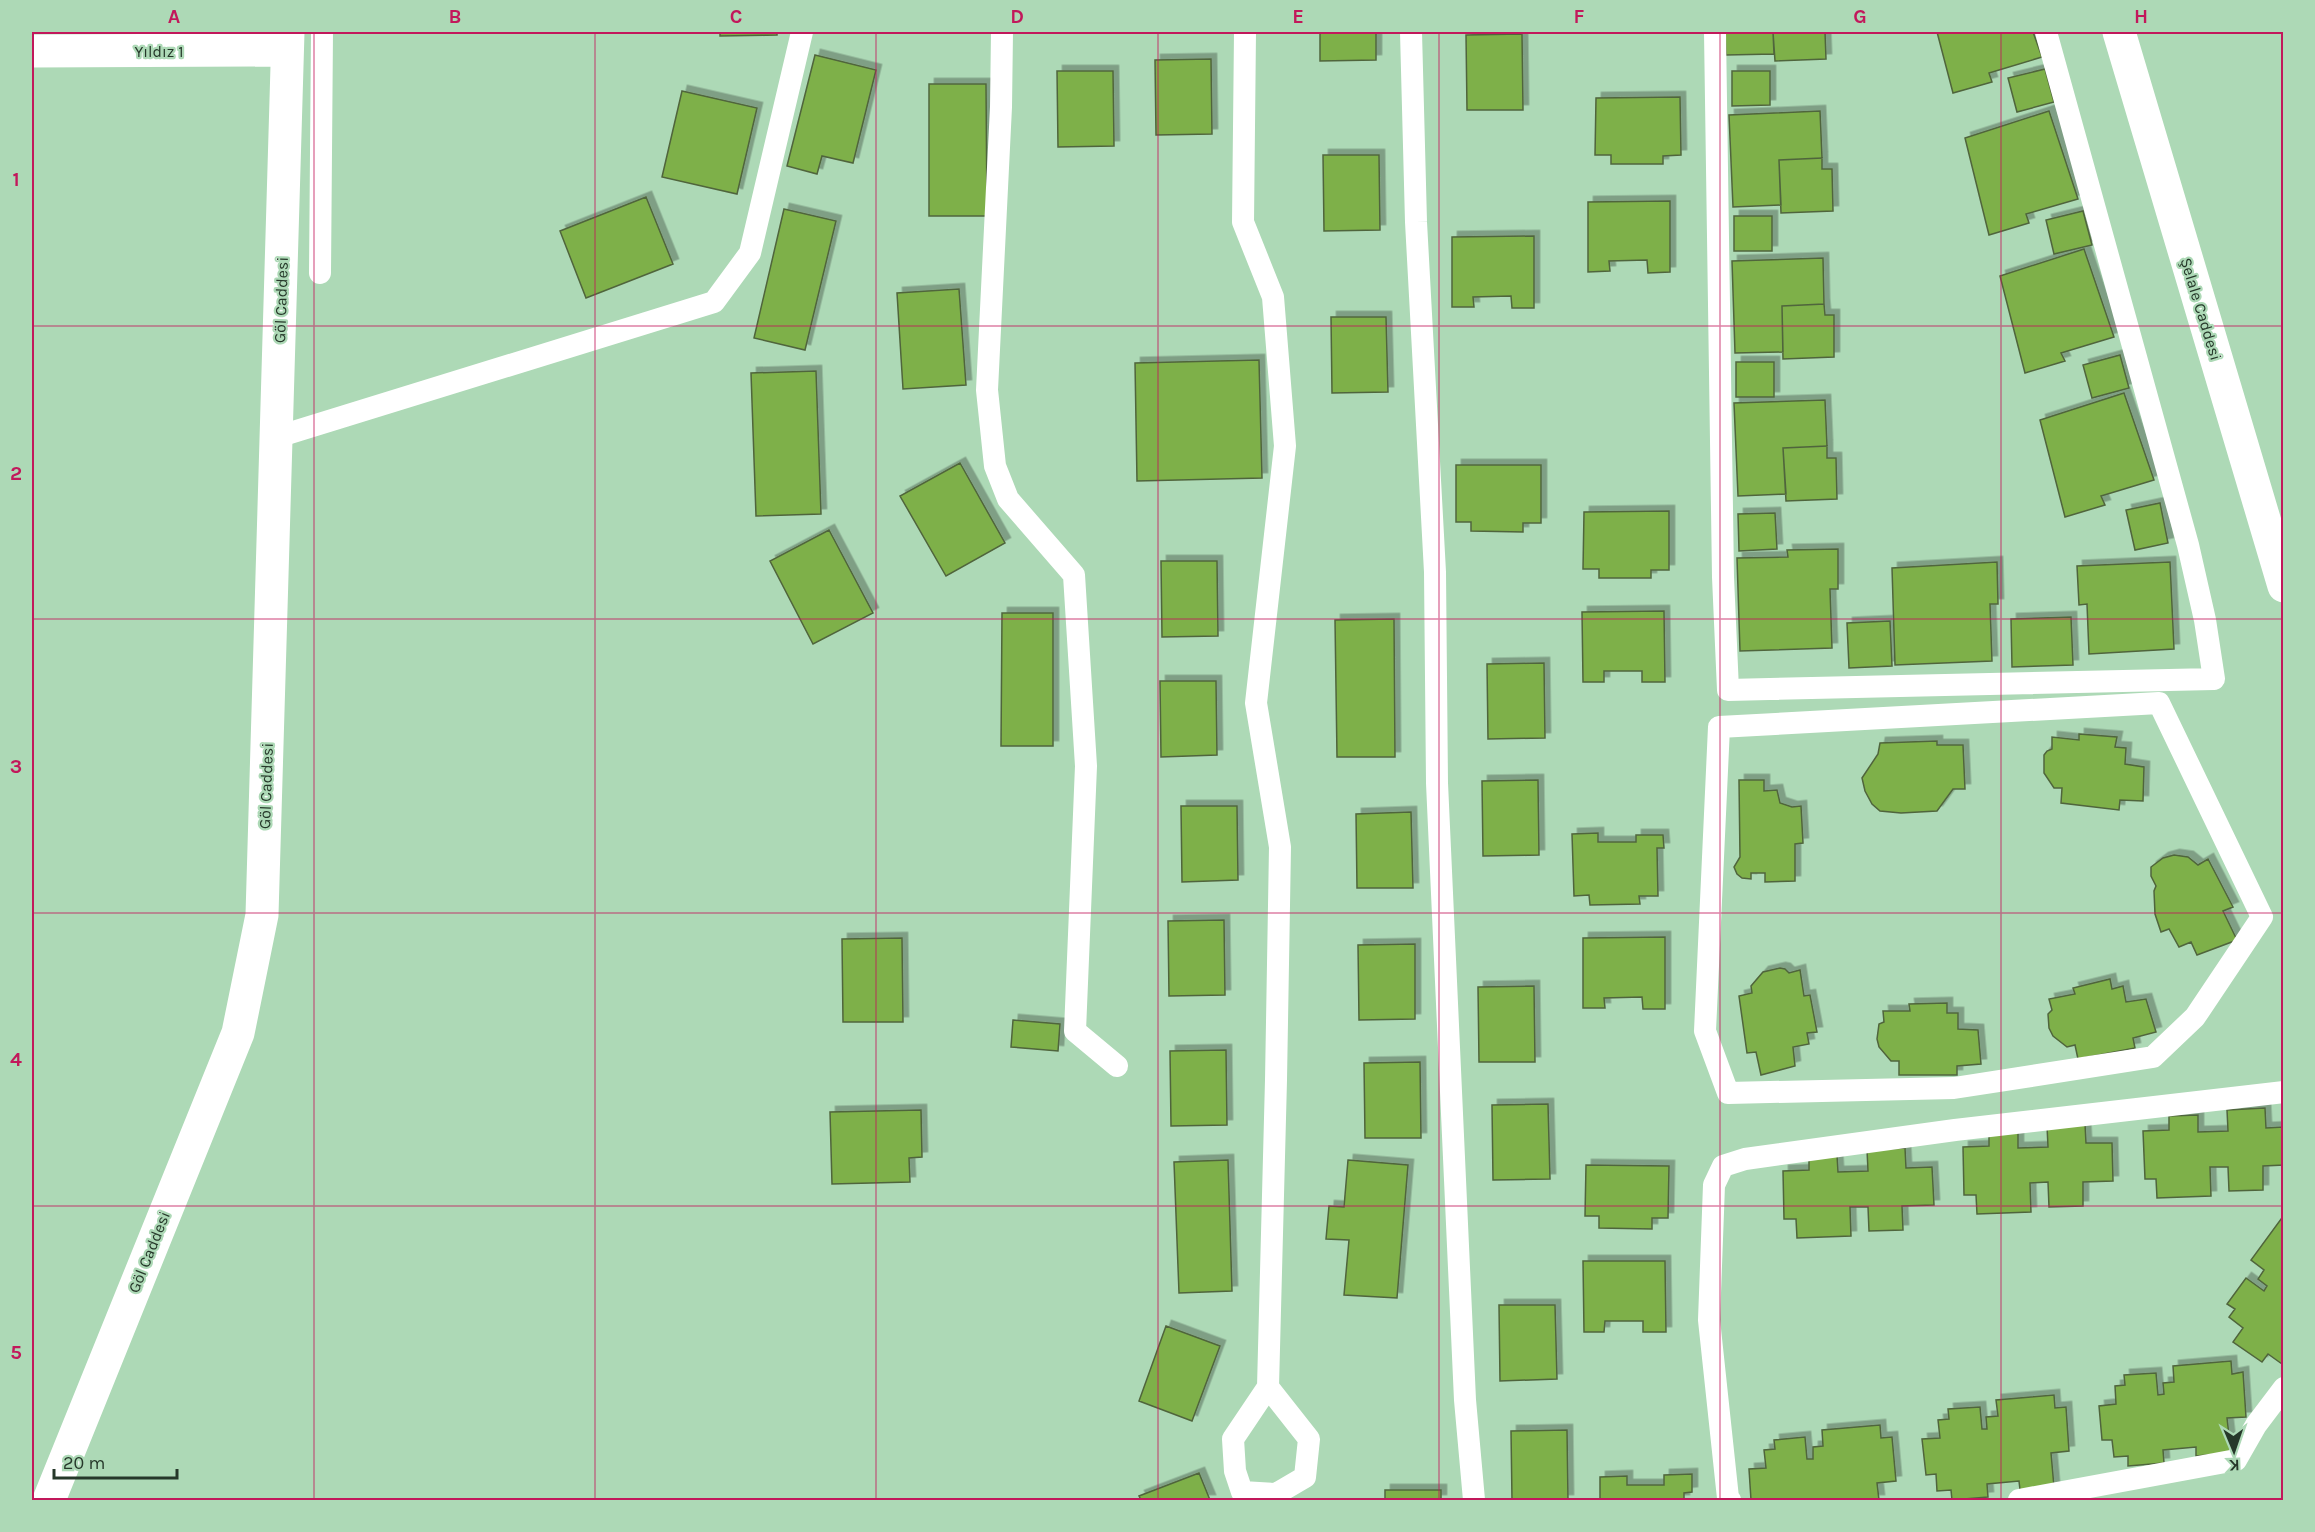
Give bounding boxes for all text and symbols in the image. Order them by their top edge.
text: A [168,5,181,28]
text: B [449,5,461,28]
text: C [730,5,742,28]
text: D [1010,5,1024,28]
text: E [1292,5,1304,28]
text: F [1574,5,1585,28]
text: G [1853,5,1867,28]
text: H [2134,5,2148,28]
street label: Yıldız 1 [135,42,183,61]
text: 1 [12,168,20,191]
street label: Şelale Caddesi [2176,255,2226,363]
street label: Göl Caddesi [270,257,292,343]
text: 2 [10,462,22,485]
street label: Göl Caddesi [255,743,277,829]
text: 3 [10,755,22,778]
text: 4 [10,1048,22,1071]
street label: Göl Caddesi [124,1208,174,1296]
text: 5 [10,1341,22,1364]
north arrow [2204,1421,2264,1481]
scale bar [54,1442,177,1480]
text: 20 m [63,1452,105,1474]
text: K [2228,1456,2240,1475]

